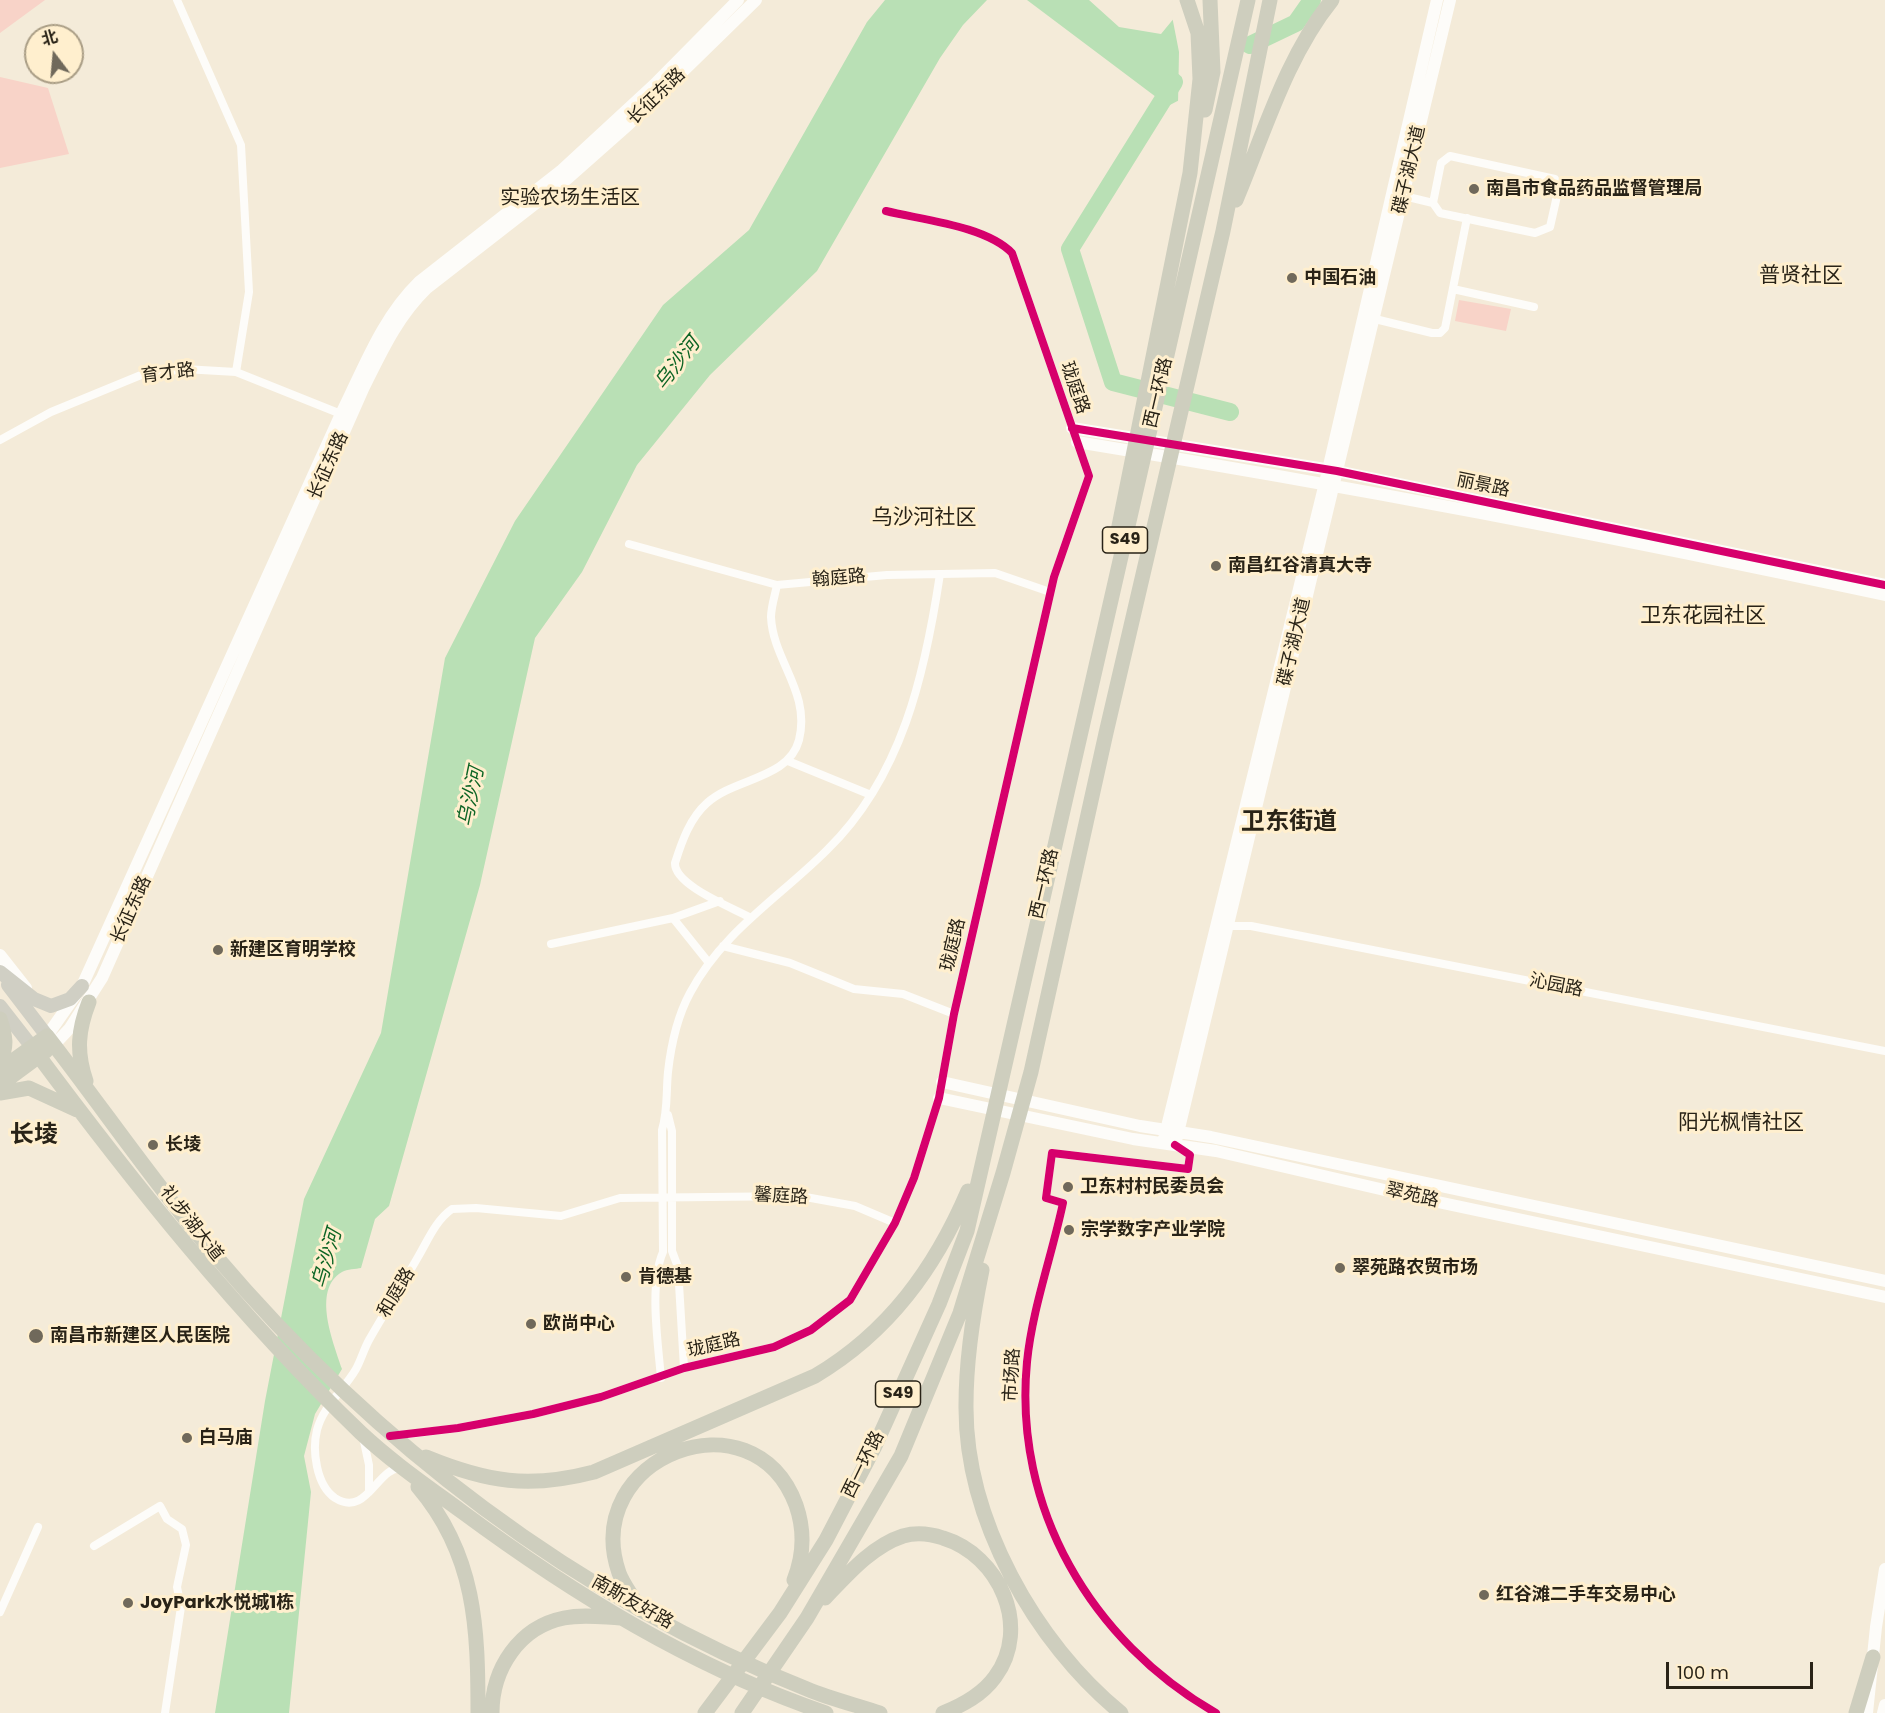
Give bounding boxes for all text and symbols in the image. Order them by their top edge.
north arrow [24,24,84,84]
text: 北 [39,25,60,51]
street label: 长征东路 [624,64,690,130]
street label: 碟子湖大道 [1389,124,1431,216]
place label: 南昌市食品药品监督管理局 [1486,178,1702,200]
marker: 南昌市食品药品监督管理局 [1467,182,1481,196]
district label: 实验农场生活区 [500,187,640,211]
district label: 普贤社区 [1759,264,1843,290]
place label: 中国石油 [1304,267,1376,289]
marker: 中国石油 [1285,271,1299,285]
water label: 乌沙河 [650,333,706,395]
street label: 西一环路 [1140,355,1178,431]
street label: 珑庭路 [1055,359,1093,417]
street label: 育才路 [140,360,196,388]
street label: 长征东路 [304,429,354,503]
street label: 丽景路 [1454,470,1512,502]
district label: 乌沙河社区 [872,506,976,532]
road number: S49 [1102,527,1148,553]
place label: 南昌红谷清真大寺 [1228,555,1372,577]
marker: 南昌红谷清真大寺 [1209,559,1223,573]
street label: 翰庭路 [811,566,867,592]
street label: 碟子湖大道 [1274,596,1316,688]
district label: 卫东花园社区 [1640,604,1766,630]
water label: 乌沙河 [454,765,490,829]
district label: 卫东街道 [1241,809,1337,837]
street label: 西一环路 [1026,846,1064,922]
street label: 长征东路 [107,873,157,947]
street label: 珑庭路 [937,916,971,974]
place label: 新建区育明学校 [230,939,356,961]
marker: 新建区育明学校 [211,943,225,957]
street label: 沁园路 [1527,970,1585,1002]
district label: 阳光枫情社区 [1678,1111,1804,1137]
district label: 长堎 [10,1122,58,1150]
place label: 长堎 [165,1134,201,1156]
marker: 长堎 [146,1138,160,1152]
place label: 卫东村村民委员会 [1080,1176,1224,1198]
street label: 翠苑路 [1383,1179,1441,1213]
marker: 卫东村村民委员会 [1061,1180,1075,1194]
street label: 礼步湖大道 [155,1182,227,1266]
street label: 馨庭路 [753,1185,809,1209]
place label: 宗学数字产业学院 [1081,1219,1225,1241]
marker: 宗学数字产业学院 [1062,1223,1076,1237]
water label: 乌沙河 [308,1227,348,1291]
place label: 翠苑路农贸市场 [1352,1257,1478,1279]
marker: 翠苑路农贸市场 [1333,1261,1347,1275]
street label: 和庭路 [374,1264,420,1322]
place label: 肯德基 [638,1266,692,1288]
marker: 肯德基 [619,1270,633,1284]
place label: 欧尚中心 [543,1313,615,1335]
marker: 欧尚中心 [524,1317,538,1331]
place label: 南昌市新建区人民医院 [50,1325,230,1347]
marker: 南昌市新建区人民医院 [27,1327,45,1345]
street label: 珑庭路 [685,1329,743,1363]
street label: 市场路 [1001,1347,1025,1403]
road number: S49 [876,1381,920,1407]
place label: 白马庙 [199,1427,253,1449]
street label: 西一环路 [839,1428,889,1502]
marker: 白马庙 [180,1431,194,1445]
street label: 南斯友好路 [587,1572,677,1634]
place label: 红谷滩二手车交易中心 [1496,1584,1676,1606]
marker: 红谷滩二手车交易中心 [1477,1588,1491,1602]
place label: JoyPark水悦城1栋 [140,1592,294,1614]
marker: JoyPark水悦城1栋 [121,1596,135,1610]
scale bar [1669,1650,1816,1688]
text: 100 m [1677,1660,1729,1685]

